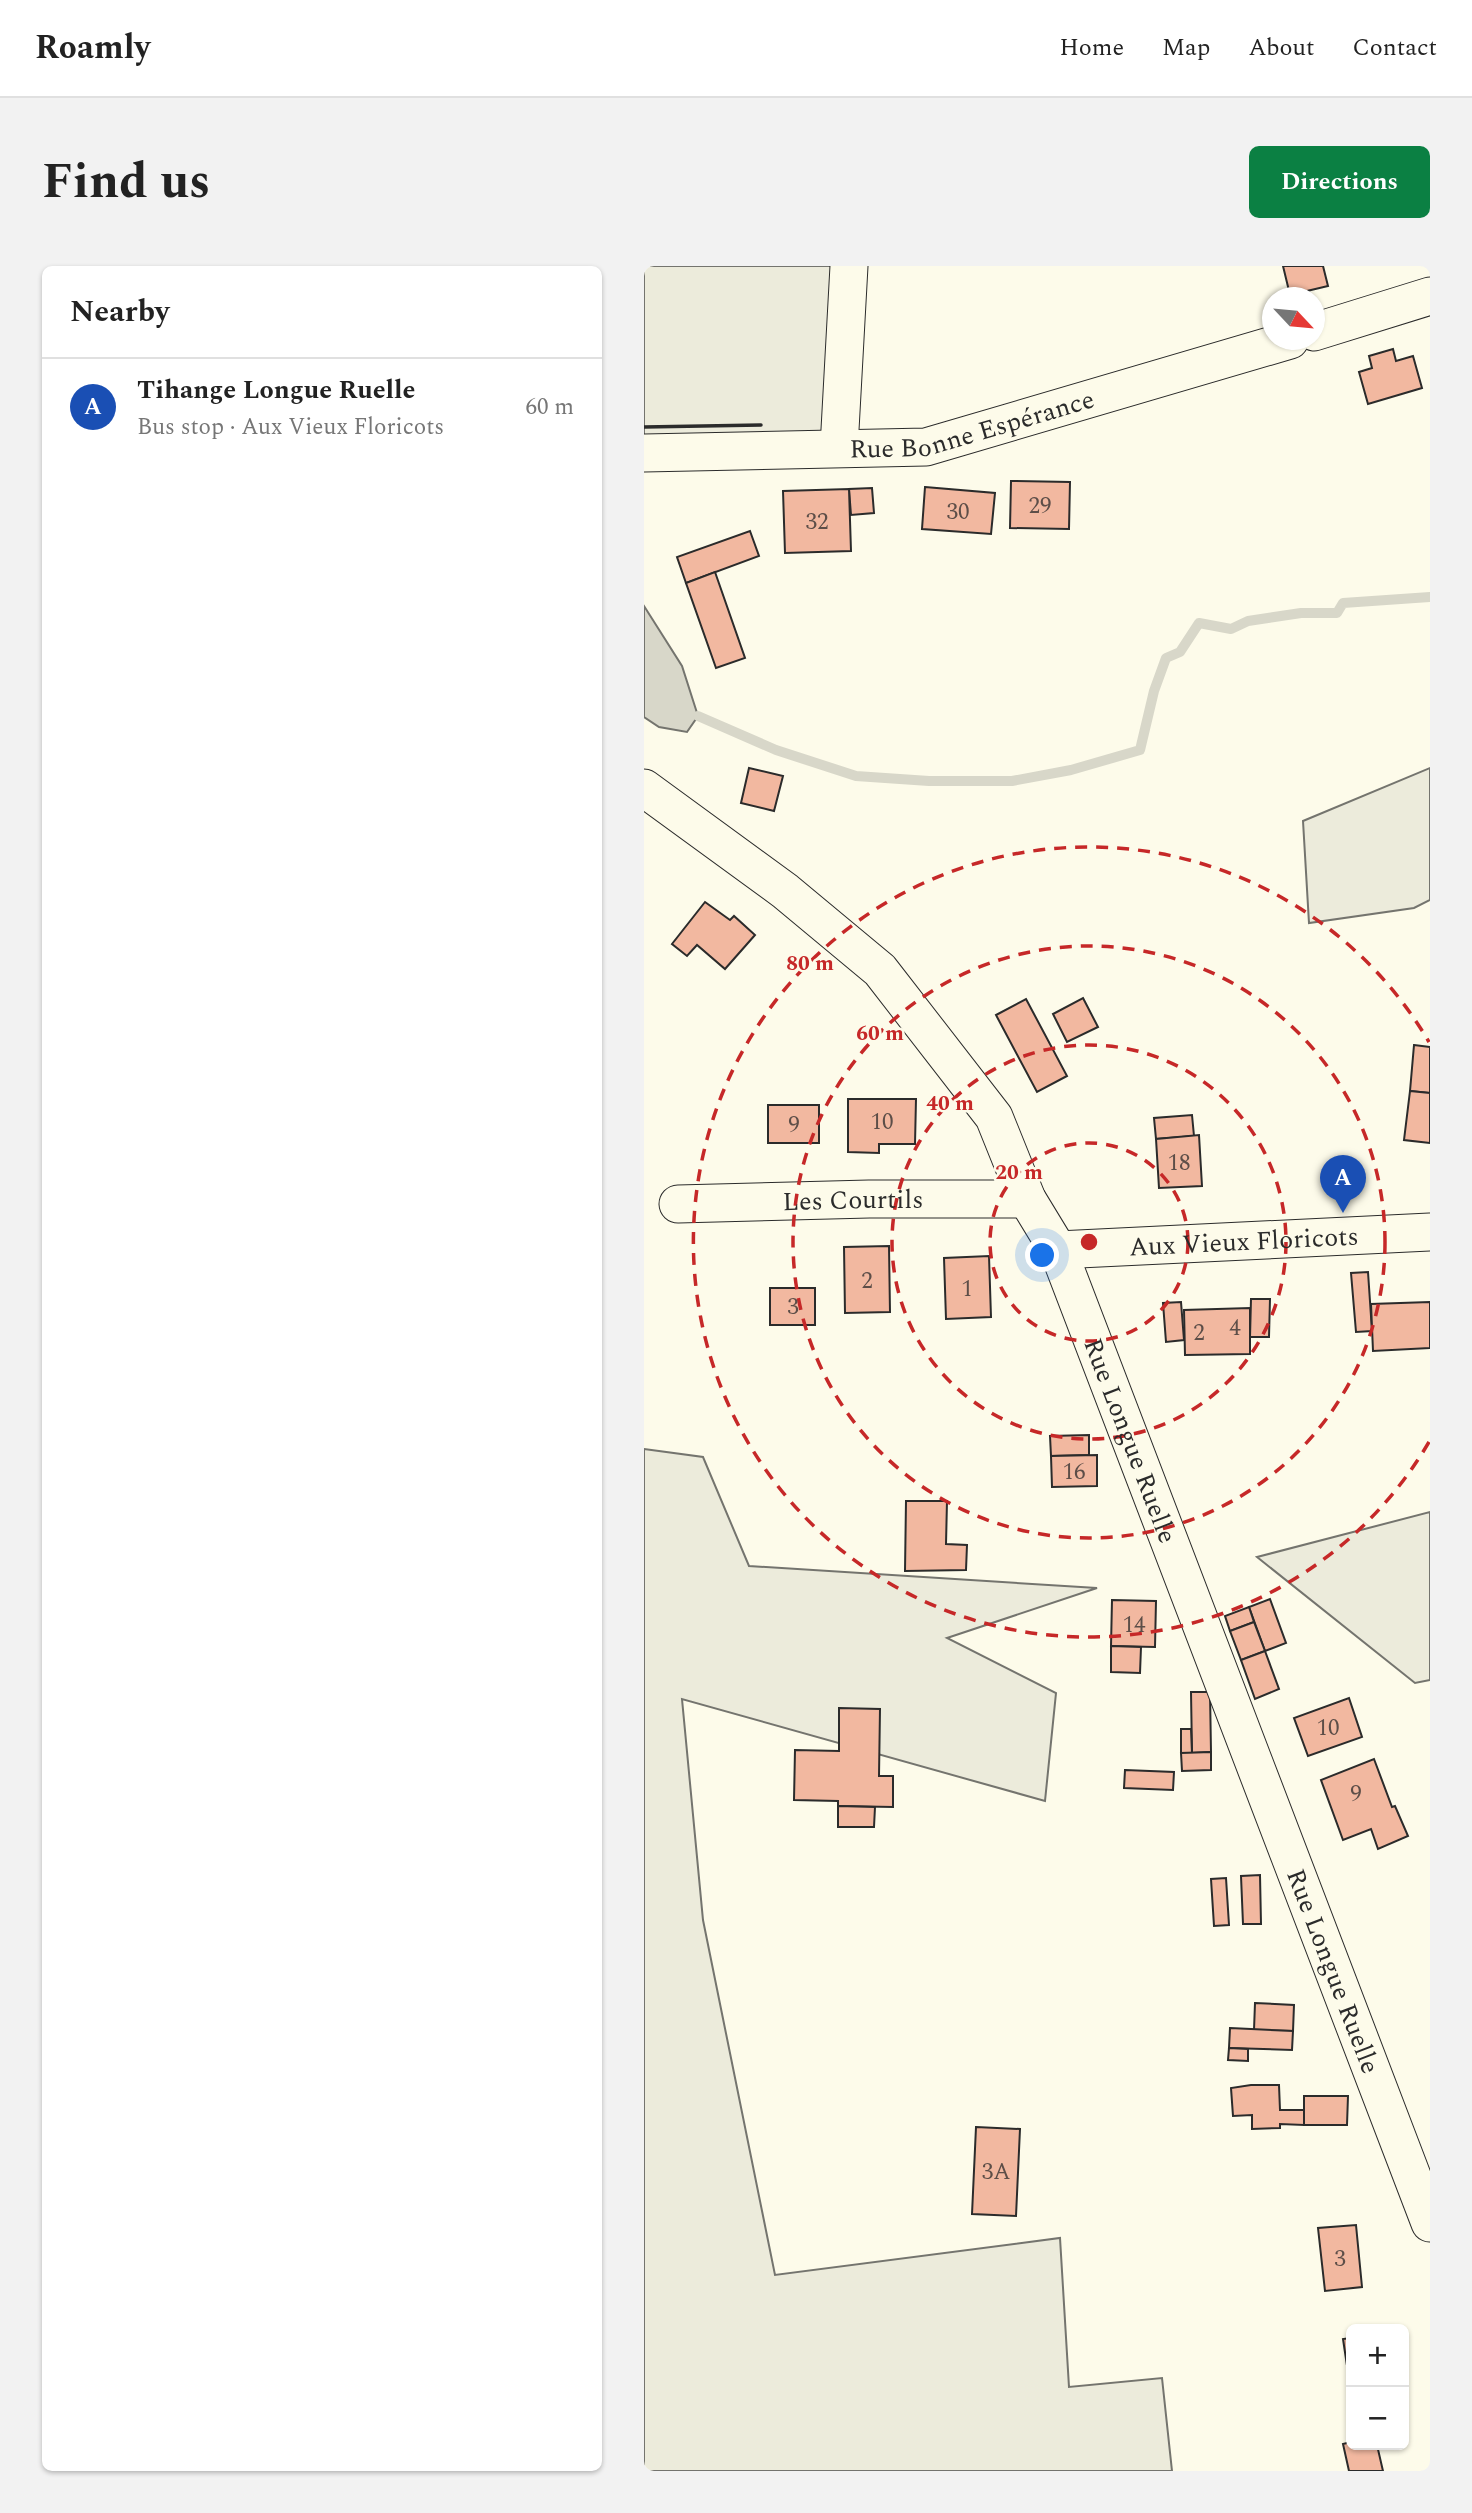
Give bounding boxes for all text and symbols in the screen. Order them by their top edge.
text: Roamly [35,23,150,73]
text: Home [1059,30,1124,66]
text: Map [1162,30,1210,66]
text: About [1248,30,1314,66]
text: Contact [1352,30,1437,66]
text: Find us [42,145,210,220]
button: Directions [1249,146,1430,218]
north arrow [1262,287,1325,350]
text: Nearby [70,289,169,335]
text: Tihange Longue Ruelle [137,370,415,410]
street label: Rue Bonne Espérance [849,380,1099,470]
text: A [84,390,102,425]
text: 60 m [525,390,574,425]
text: Bus stop · Aux Vieux Floricots [137,410,444,445]
house number: 29 [1029,489,1052,524]
house number: 30 [947,495,970,530]
house number: 32 [806,505,829,540]
text: 80 m [786,948,834,980]
text: 60 m [856,1018,904,1050]
text: 40 m [926,1088,974,1120]
house number: 10 [871,1105,894,1140]
house number: 9 [788,1108,800,1143]
house number: 18 [1168,1146,1191,1181]
pin: A [1320,1155,1366,1213]
text: 20 m [995,1157,1043,1189]
street label: Les Courtils [782,1180,923,1222]
street label: Aux Vieux Floricots [1128,1216,1359,1268]
centre of rings [1077,1230,1101,1254]
your location [1025,1238,1059,1272]
house number: 2 [861,1264,873,1299]
house number: 1 [961,1272,973,1307]
house number: 3 [787,1290,799,1325]
house number: 4 [1229,1311,1241,1346]
house number: 2 [1193,1316,1205,1351]
street label: Rue Longue Ruelle [1072,1332,1187,1549]
house number: 16 [1063,1455,1086,1490]
house number: 14 [1123,1608,1146,1643]
house number: 10 [1317,1711,1340,1746]
house number: 9 [1350,1777,1362,1812]
street label: Rue Longue Ruelle [1275,1863,1390,2079]
house number: 3A [982,2155,1010,2190]
house number: 3 [1334,2242,1346,2277]
map controls [1346,2324,1409,2450]
button: + [1346,2324,1409,2387]
button: − [1346,2387,1409,2450]

